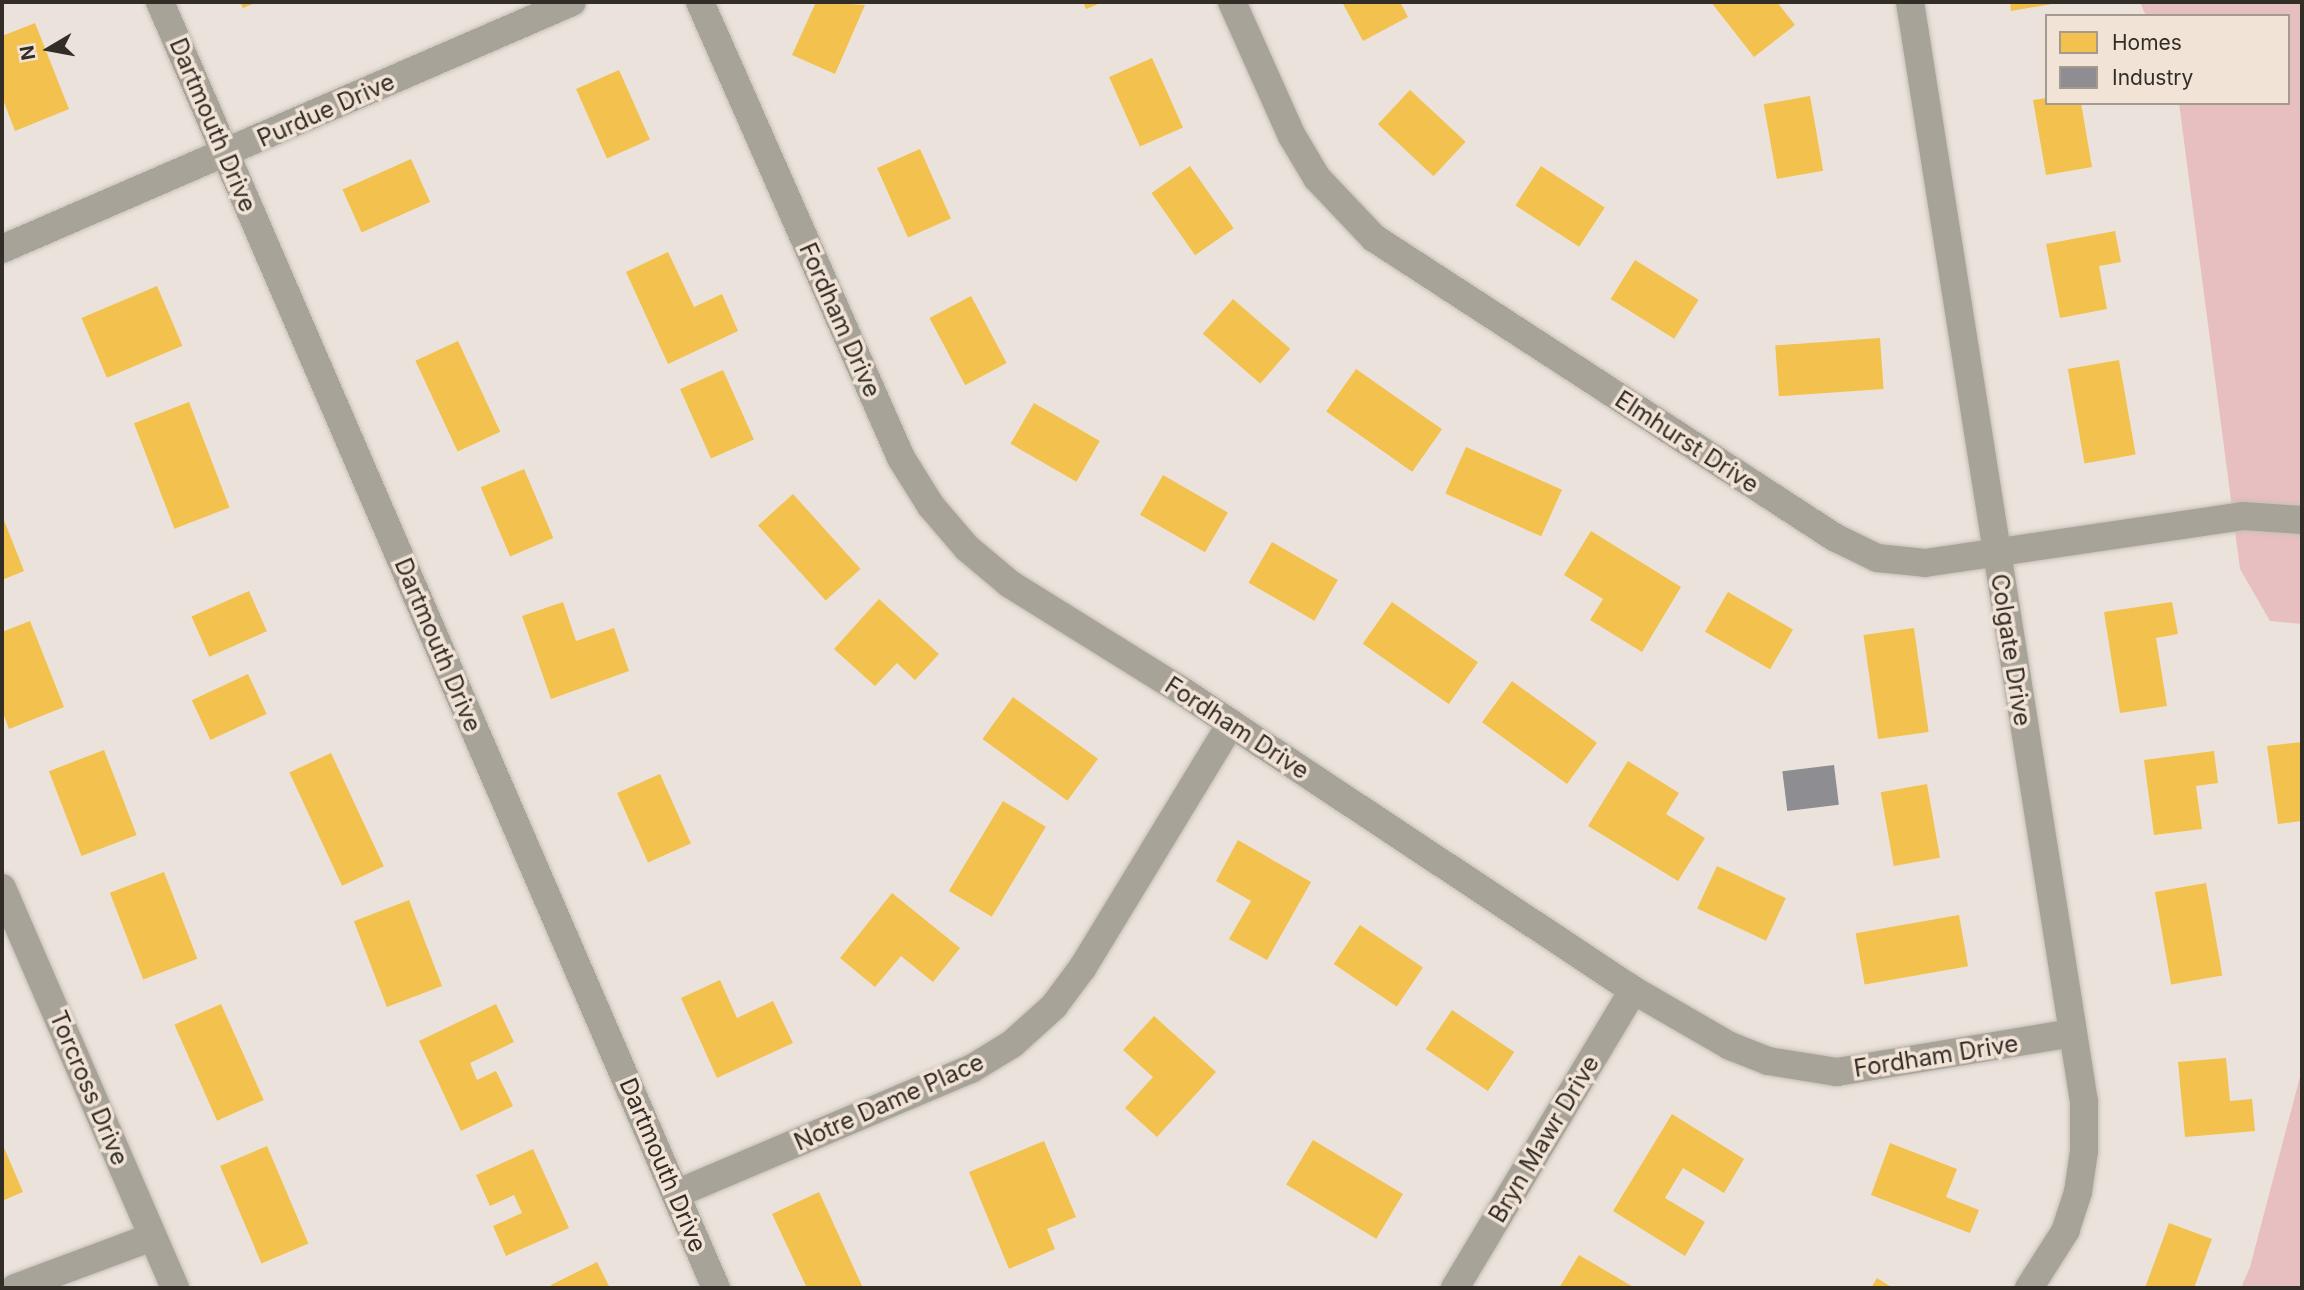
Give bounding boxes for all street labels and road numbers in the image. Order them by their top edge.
street label: Dartmouth Drive [163,34,263,216]
street label: Purdue Drive [253,67,399,153]
street label: Fordham Drive [793,238,887,402]
street label: Elmhurst Drive [1610,385,1764,499]
street label: Dartmouth Drive [388,554,488,736]
street label: Colgate Drive [1985,572,2037,728]
street label: Fordham Drive [1160,671,1314,785]
street label: Torcross Drive [44,1006,134,1170]
street label: Fordham Drive [1852,1029,2020,1083]
street label: Notre Dame Place [790,1047,988,1157]
street label: Bryn Mawr Drive [1483,1050,1605,1228]
street label: Dartmouth Drive [613,1074,713,1256]

